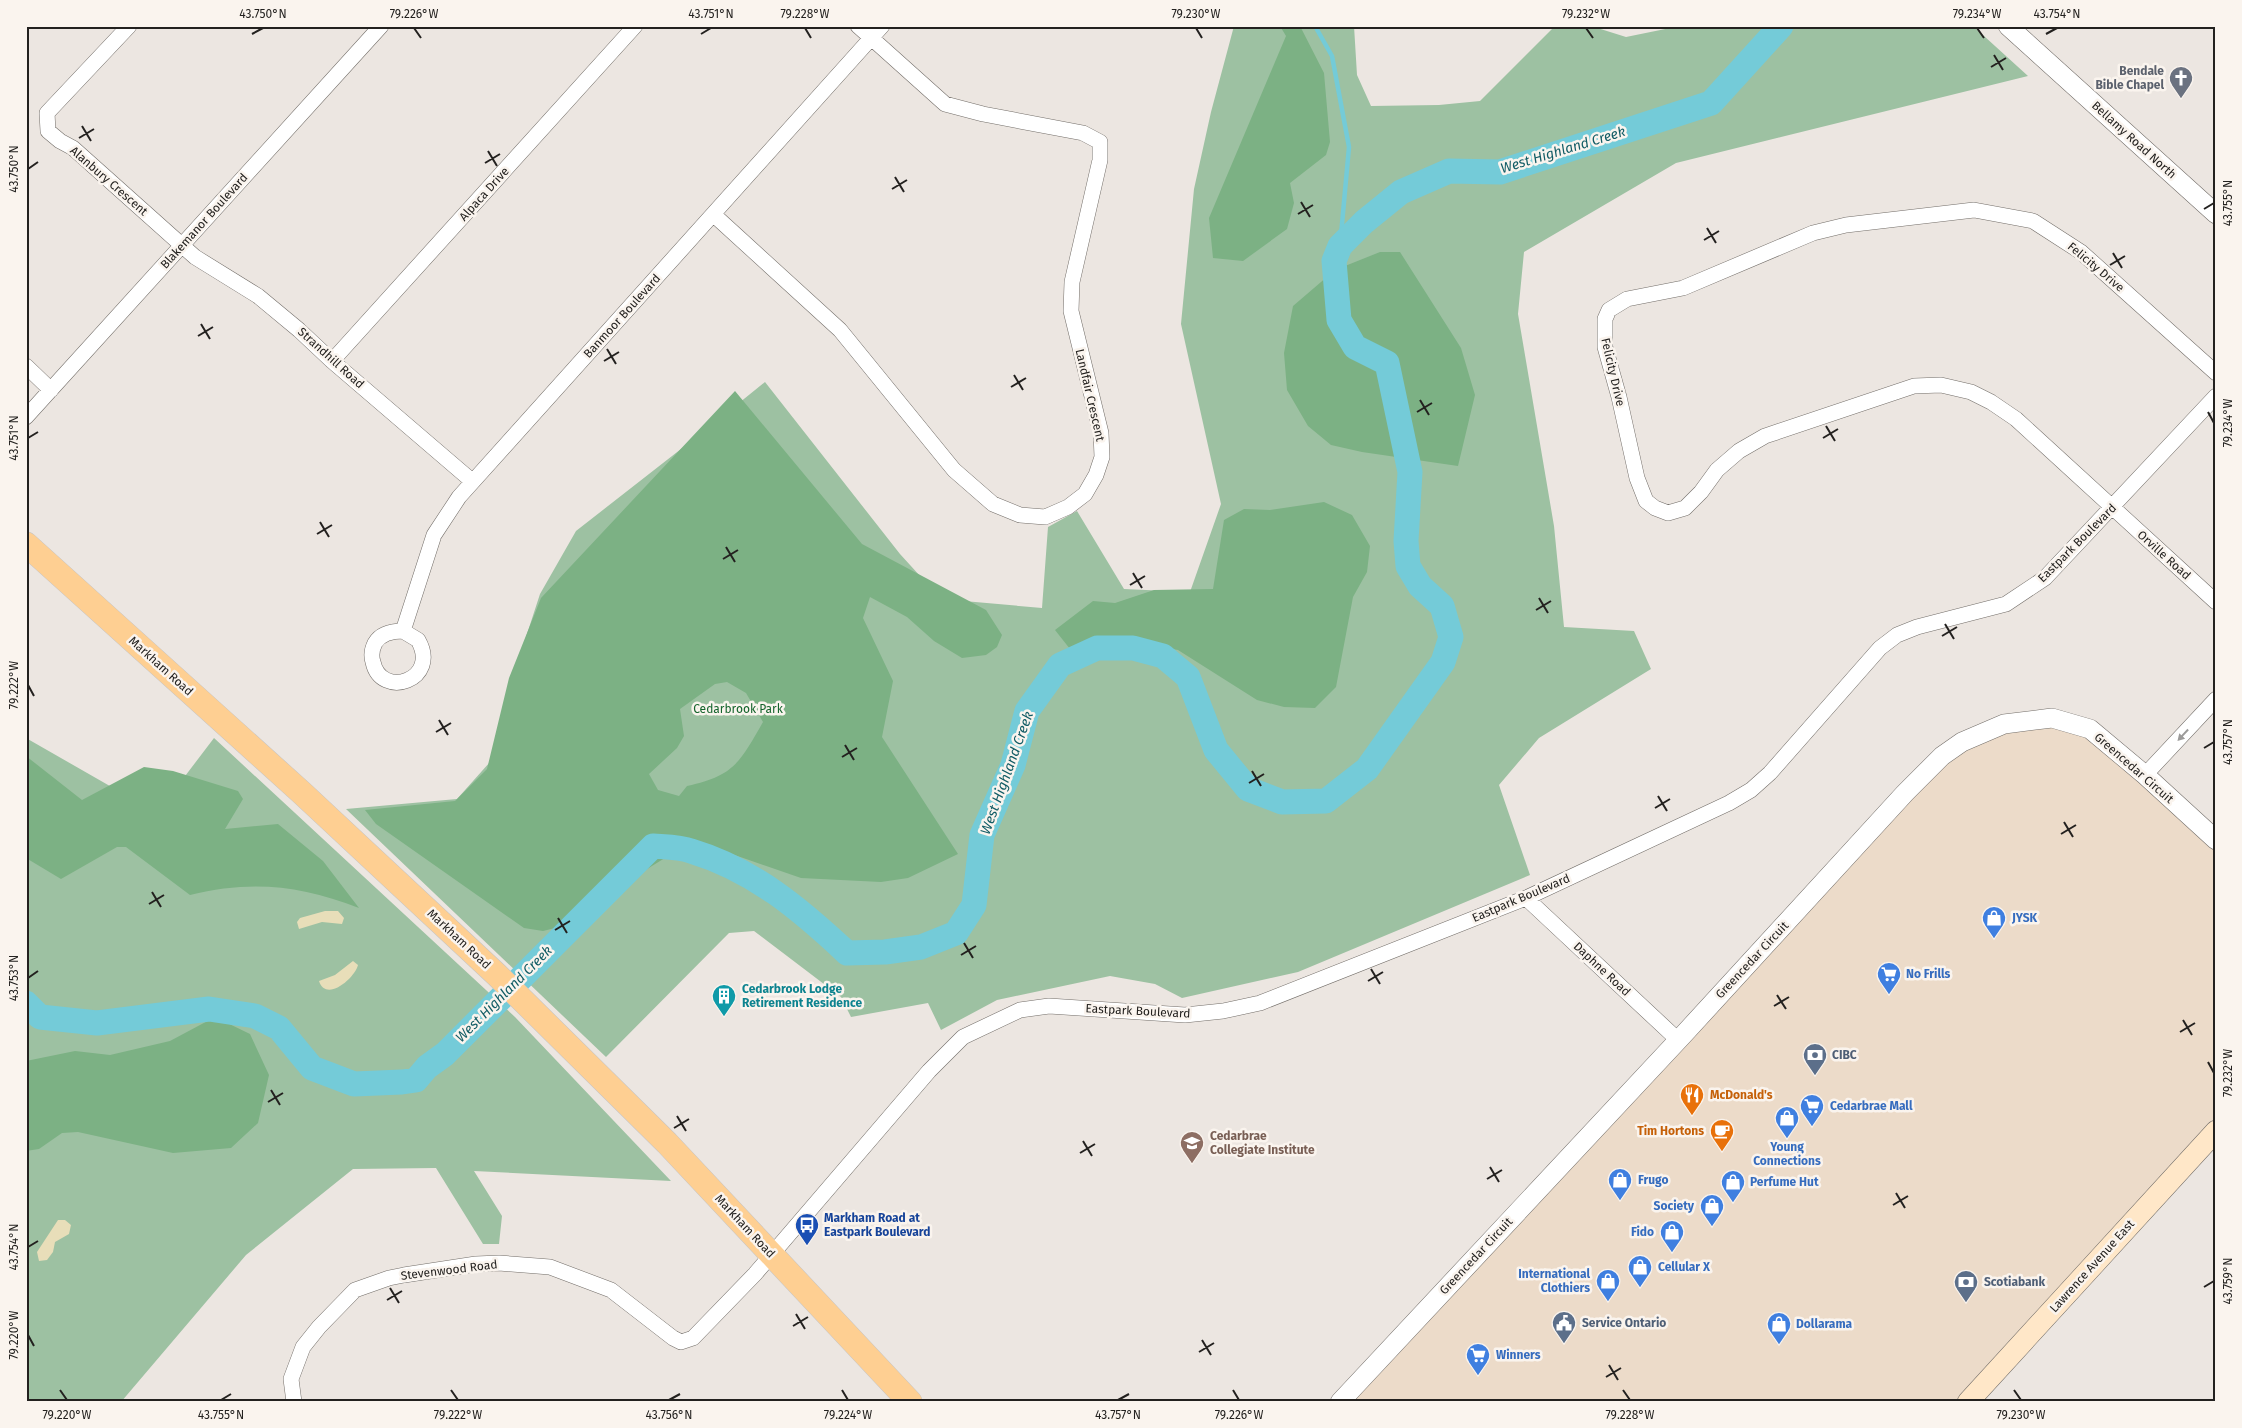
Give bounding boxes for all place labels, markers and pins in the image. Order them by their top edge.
place label: Bendale Bible Chapel [2095,64,2164,92]
church icon: Bendale Bible Chapel [2168,65,2194,99]
shop icon: JYSK [1981,905,2007,939]
place label: JYSK [2011,911,2038,925]
supermarket icon: No Frills [1876,961,1902,995]
place label: No Frills [1906,967,1951,981]
place label: Cedarbrook Lodge Retirement Residence [742,982,862,1010]
building icon: Cedarbrook Lodge Retirement Residence [711,983,737,1017]
bank icon: CIBC [1802,1042,1828,1076]
place label: CIBC [1832,1048,1857,1062]
restaurant icon: McDonald's [1679,1082,1705,1116]
place label: McDonald's [1710,1088,1773,1102]
supermarket icon: Cedarbrae Mall [1799,1093,1825,1127]
place label: Cedarbrae Mall [1830,1099,1913,1113]
shop icon: Young Connections [1774,1105,1800,1139]
cafe icon: Tim Hortons [1709,1118,1735,1152]
place label: Tim Hortons [1637,1124,1704,1138]
place label: Cedarbrae Collegiate Institute [1210,1129,1315,1157]
school or university icon: Cedarbrae Collegiate Institute [1179,1130,1205,1164]
place label: Young Connections [1753,1140,1821,1168]
shop icon: Frugo [1607,1167,1633,1201]
shop icon: Perfume Hut [1720,1169,1746,1203]
place label: Frugo [1638,1173,1668,1187]
place label: Perfume Hut [1750,1175,1819,1189]
shop icon: Society [1699,1193,1725,1227]
place label: Society [1654,1199,1695,1213]
place label: Markham Road at Eastpark Boulevard [824,1211,930,1239]
bus stop icon: Markham Road at Eastpark Boulevard [794,1212,820,1246]
shop icon: Fido [1659,1219,1685,1253]
place label: Fido [1631,1225,1654,1239]
shop icon: Cellular X [1627,1254,1653,1288]
place label: Cellular X [1658,1260,1711,1274]
place label: International Clothiers [1518,1267,1590,1295]
shop icon: International Clothiers [1595,1268,1621,1302]
bank icon: Scotiabank [1953,1269,1979,1303]
place label: Scotiabank [1984,1275,2046,1289]
public building icon: Service Ontario [1551,1310,1577,1344]
shop icon: Dollarama [1766,1311,1792,1345]
place label: Service Ontario [1582,1316,1666,1330]
place label: Dollarama [1796,1317,1853,1331]
supermarket icon: Winners [1465,1342,1491,1376]
place label: Winners [1496,1348,1541,1362]

